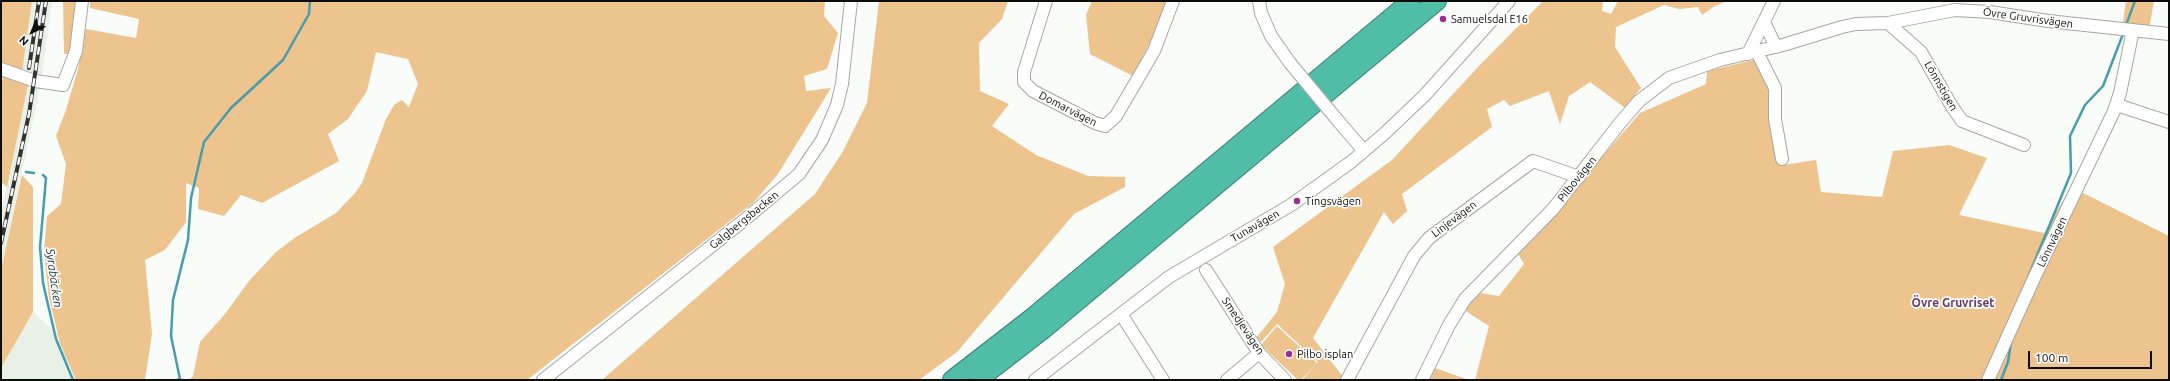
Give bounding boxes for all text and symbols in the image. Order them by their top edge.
street label: Övre Gruvrisvägen [1982,5,2074,31]
north arrow [12,12,52,52]
place label: Samuelsdal E16 [1451,12,1528,26]
marker: Samuelsdal E16 [1438,14,1448,24]
text: N [17,34,31,48]
street label: Lönnstigen [1922,59,1960,113]
street label: Domarvägen [1037,89,1099,129]
street label: Pilbovägen [1555,154,1599,204]
street label: Galgbergsbacken [707,188,781,252]
place label: Tingsvägen [1305,194,1361,208]
marker: Tingsvägen [1292,196,1302,206]
street label: Linjevägen [1429,198,1479,240]
street label: Tunavägen [1228,207,1282,245]
street label: Lönnvägen [2034,215,2070,269]
water label: Syrabäcken [43,247,65,309]
street label: Smedjevägen [1219,295,1267,357]
district label: Övre Gruvriset [1911,296,1995,310]
scale bar [2030,343,2154,369]
place label: Pilbo isplan [1297,347,1353,361]
marker: Pilbo isplan [1284,349,1294,359]
text: 100 m [2035,351,2068,364]

